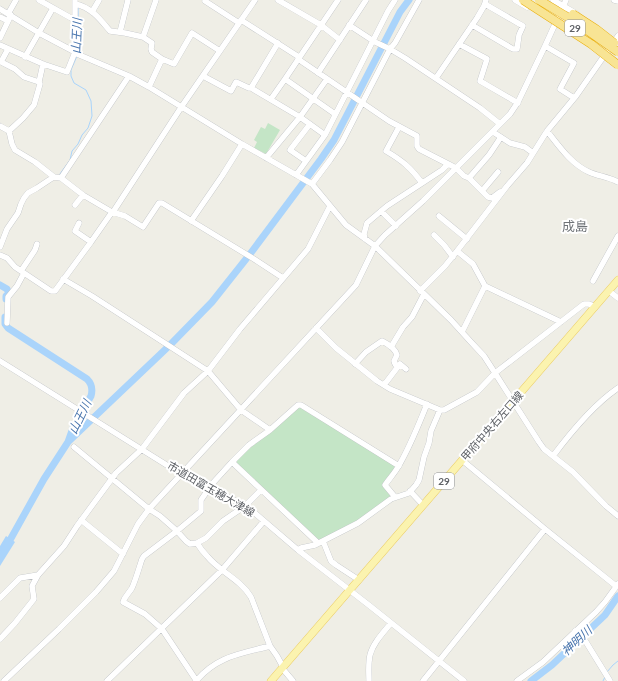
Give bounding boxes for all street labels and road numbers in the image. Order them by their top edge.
road number: 29 [565,20,585,36]
street label: 甲府中央右左口線 [458,388,525,463]
street label: 市道田富玉穂大津線 [165,458,257,519]
road number: 29 [434,473,454,489]

